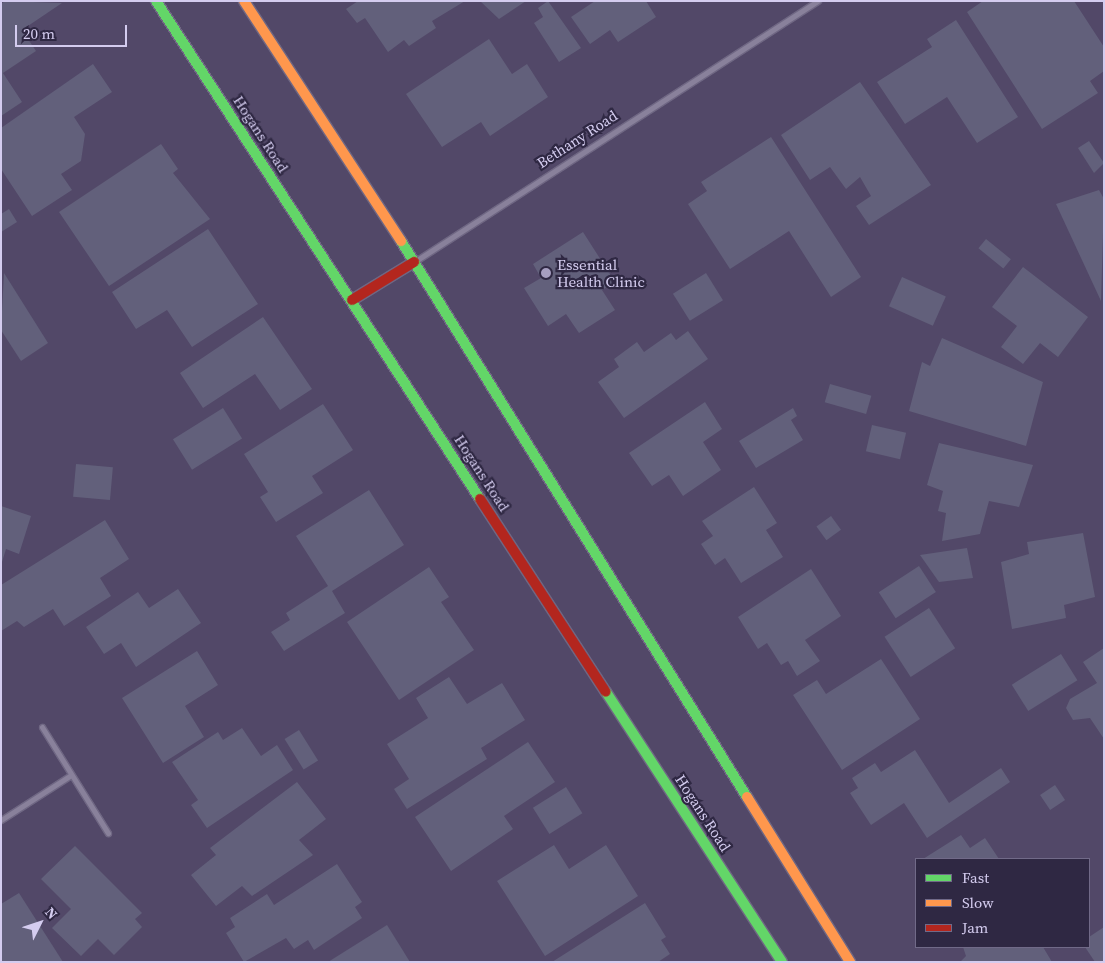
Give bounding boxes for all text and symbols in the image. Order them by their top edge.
scale bar [18,15,130,47]
text: 20 m [23,23,55,44]
street label: Hogans Road [230,92,292,176]
street label: Bethany Road [533,106,621,172]
place label: Essential Health Clinic [557,255,645,290]
marker: Essential Health Clinic [539,266,553,280]
street label: Hogans Road [451,431,513,515]
street label: Hogans Road [672,771,734,855]
legend [915,858,1090,948]
text: Fast [962,867,989,888]
text: Slow [962,892,994,913]
north arrow [15,898,65,948]
text: N [40,903,62,924]
text: Jam [962,917,988,938]

